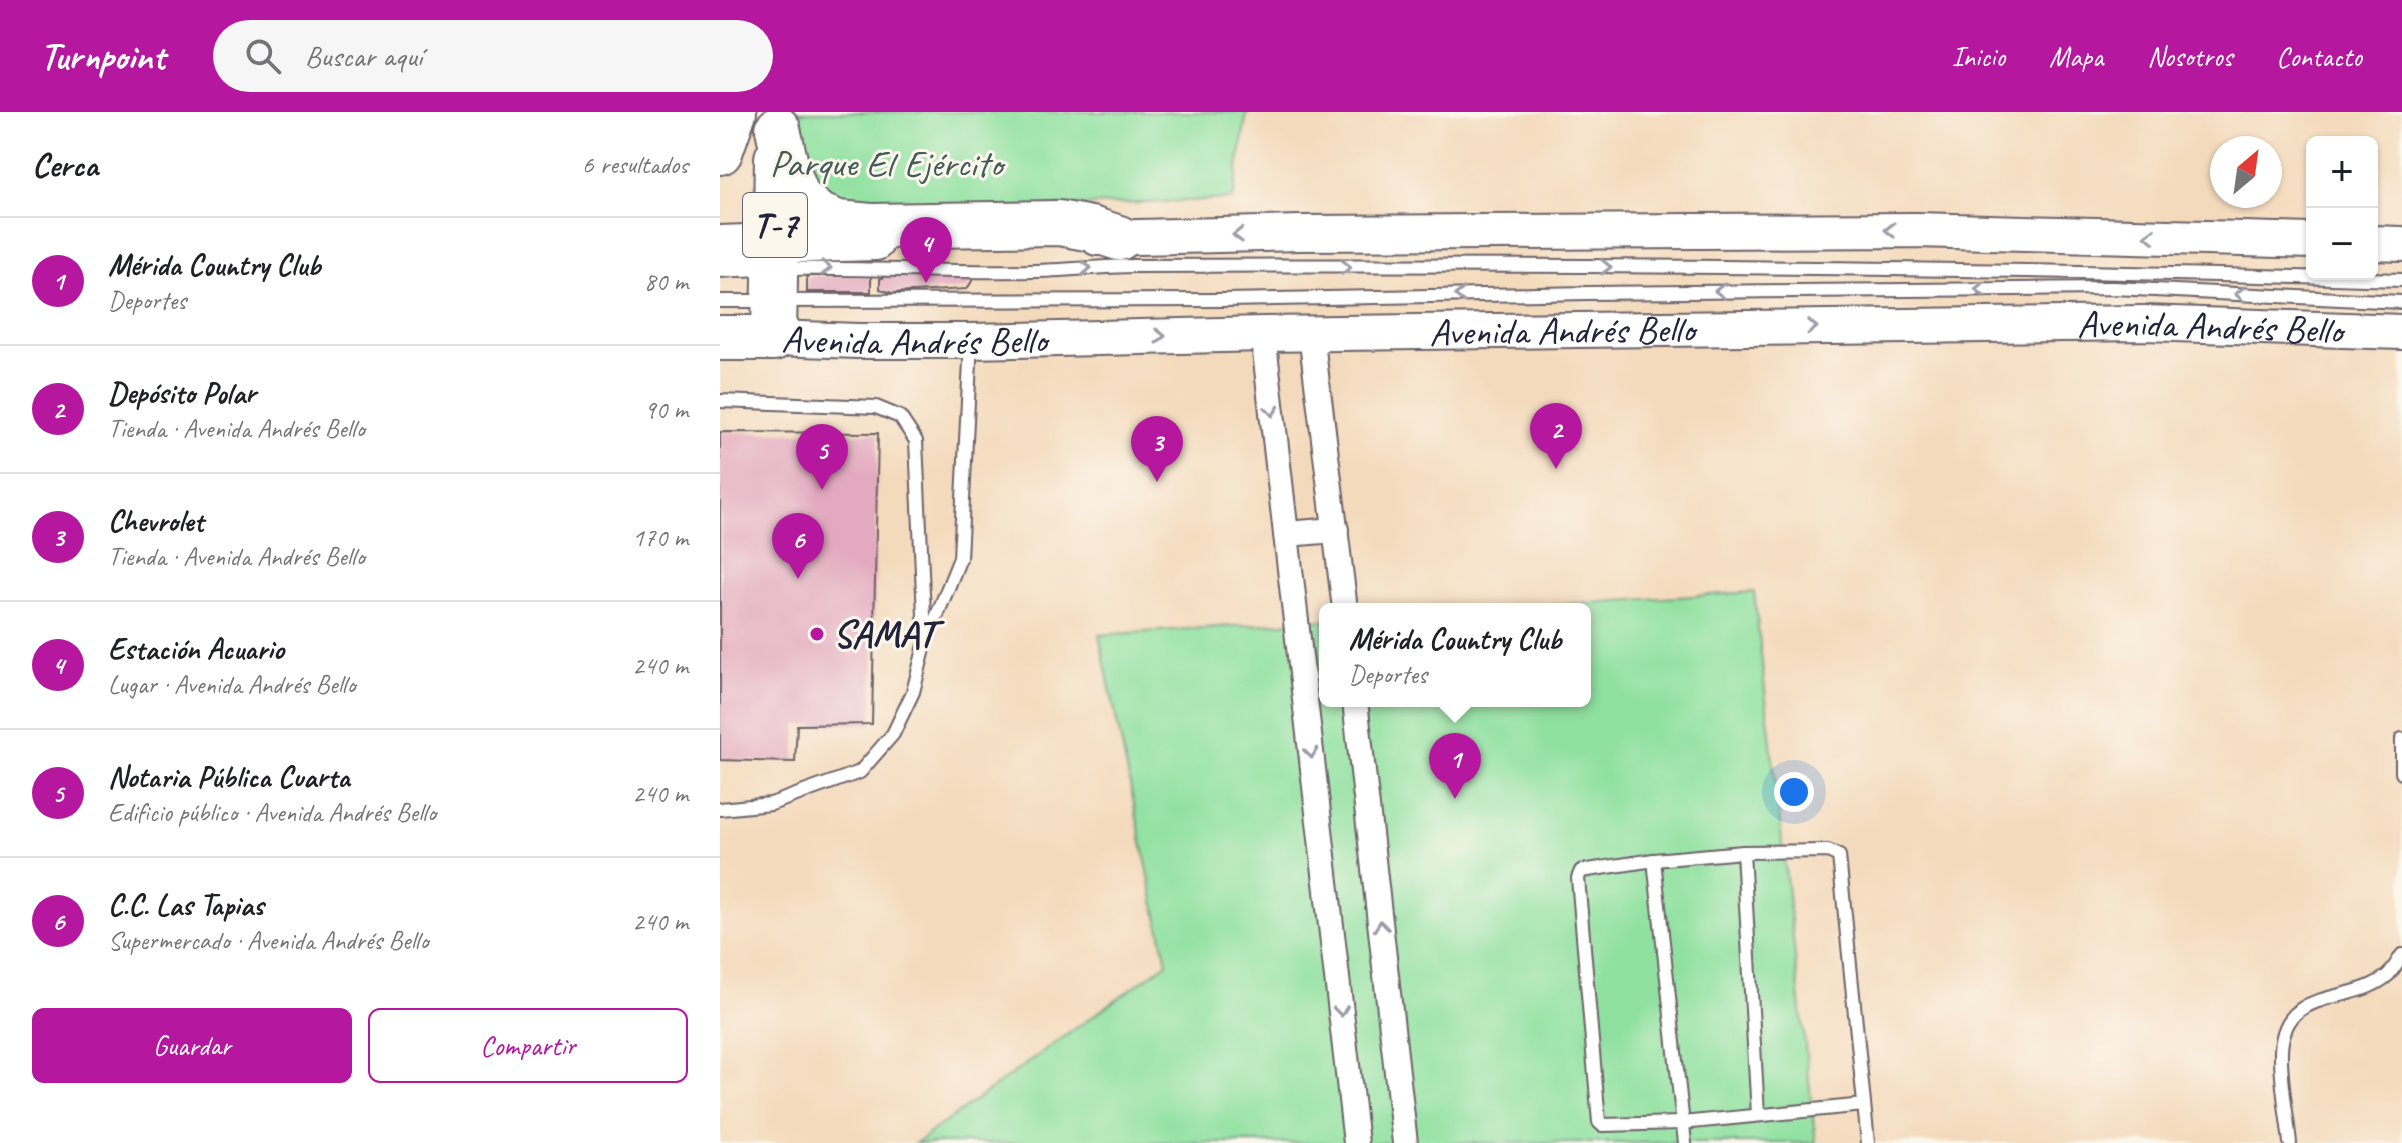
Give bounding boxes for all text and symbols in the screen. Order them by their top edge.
search box [213,20,773,92]
text: Turnpoint [40,33,165,80]
icon: search [241,34,285,78]
text: Buscar aquí [305,37,422,75]
text: Inicio [1951,39,2005,74]
text: Mapa [2049,39,2103,74]
text: Nosotros [2147,39,2232,74]
text: Contacto [2276,39,2362,74]
north arrow [2210,136,2282,208]
map controls [2306,136,2378,280]
button: + [2306,136,2378,208]
park label: Parque El Ejército [770,140,1006,187]
text: Cerca [32,143,98,186]
text: 6 resultados [582,148,688,181]
road number: T-7 [743,193,807,257]
button: − [2306,208,2378,280]
pin: 4 [900,217,952,283]
one-way arrow [1883,221,1896,239]
one-way arrow [1231,226,1244,243]
one-way arrow [2143,228,2156,245]
text: Mérida Country Club [108,246,321,284]
one-way arrow [1340,258,1353,276]
one-way arrow [1600,258,1613,276]
one-way arrow [820,259,833,276]
one-way arrow [1080,260,1093,277]
text: 1 [52,265,64,298]
text: 80 m [644,265,688,298]
one-way arrow [1973,280,1986,298]
one-way arrow [1713,282,1726,300]
text: Deportes [108,284,186,317]
one-way arrow [1453,286,1466,304]
one-way arrow [2233,286,2246,303]
street label: Avenida Andrés Bello [2077,299,2347,354]
street label: Avenida Andrés Bello [1429,305,1698,355]
street label: Avenida Andrés Bello [781,315,1051,365]
one-way arrow [1806,318,1819,336]
one-way arrow [1154,328,1167,345]
text: Depósito Polar [108,374,256,412]
text: 2 [52,393,64,426]
text: 90 m [644,393,688,426]
pin: 2 [1530,403,1582,469]
one-way arrow [1263,405,1280,418]
text: Tienda · Avenida Andrés Bello [108,412,365,445]
pin: 3 [1131,416,1183,482]
pin: 5 [796,424,848,490]
text: Chevrolet [108,502,203,540]
pin: 6 [772,513,824,579]
text: 3 [52,521,64,554]
text: 170 m [632,521,688,554]
text: Tienda · Avenida Andrés Bello [108,540,365,573]
popup [1319,603,1591,707]
place label: SAMAT [833,611,945,658]
text: Mérida Country Club [1349,620,1561,658]
marker: SAMAT [808,625,826,643]
text: Estación Acuario [108,630,284,668]
text: 4 [52,649,64,682]
text: 240 m [632,649,688,682]
text: Deportes [1349,658,1427,691]
text: Lugar · Avenida Andrés Bello [108,668,355,701]
pin: 1 [1429,733,1481,799]
one-way arrow [1302,746,1319,760]
text: Notaria Pública Cuarta [108,758,350,796]
your location [1774,772,1814,812]
text: 5 [52,777,64,810]
text: 240 m [632,777,688,810]
text: Edificio público · Avenida Andrés Bello [108,796,436,829]
text: C.C. Las Tapias [108,886,264,924]
text: 6 [52,905,64,938]
text: 240 m [632,905,688,938]
one-way arrow [1372,919,1389,932]
text: Supermercado · Avenida Andrés Bello [108,924,428,957]
one-way arrow [1332,1004,1349,1018]
button: Guardar [32,1008,352,1083]
button: Compartir [368,1008,688,1083]

